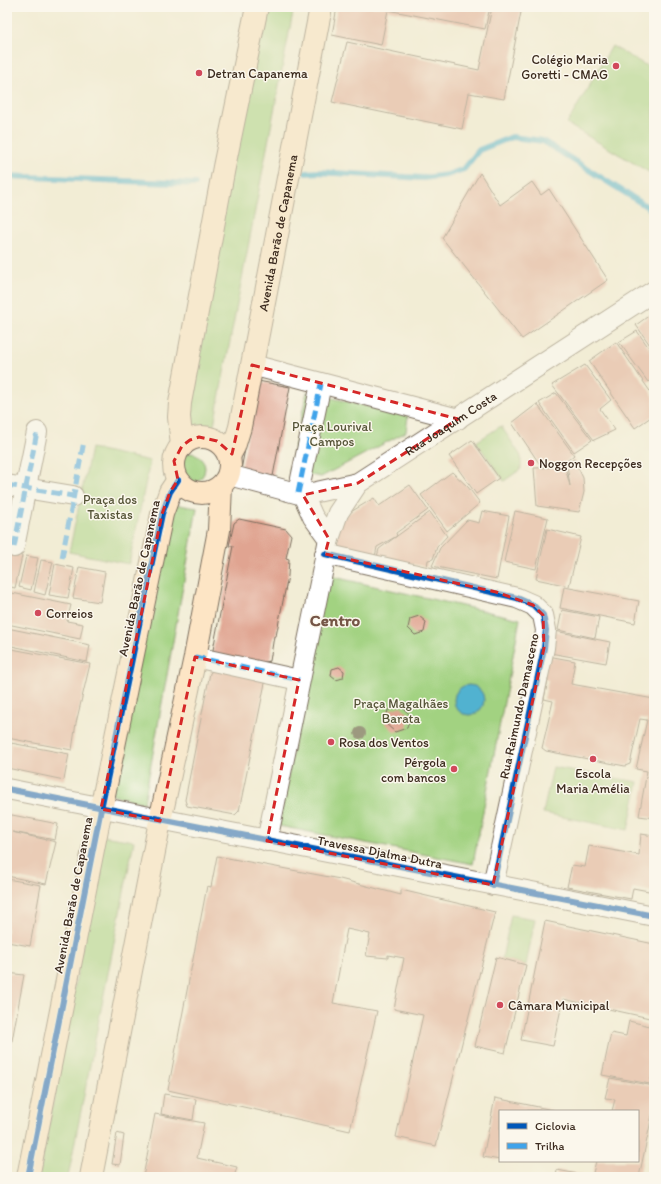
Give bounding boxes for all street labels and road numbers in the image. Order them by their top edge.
street label: Avenida Barão de Capanema [255,153,300,313]
street label: Rua Joaquim Costa [402,388,500,458]
street label: Avenida Barão de Capanema [115,498,163,658]
street label: Rua Raimundo Damasceno [496,631,542,780]
street label: Avenida Barão de Capanema [50,815,96,975]
street label: Travessa Djalma Dutra [316,833,444,872]

